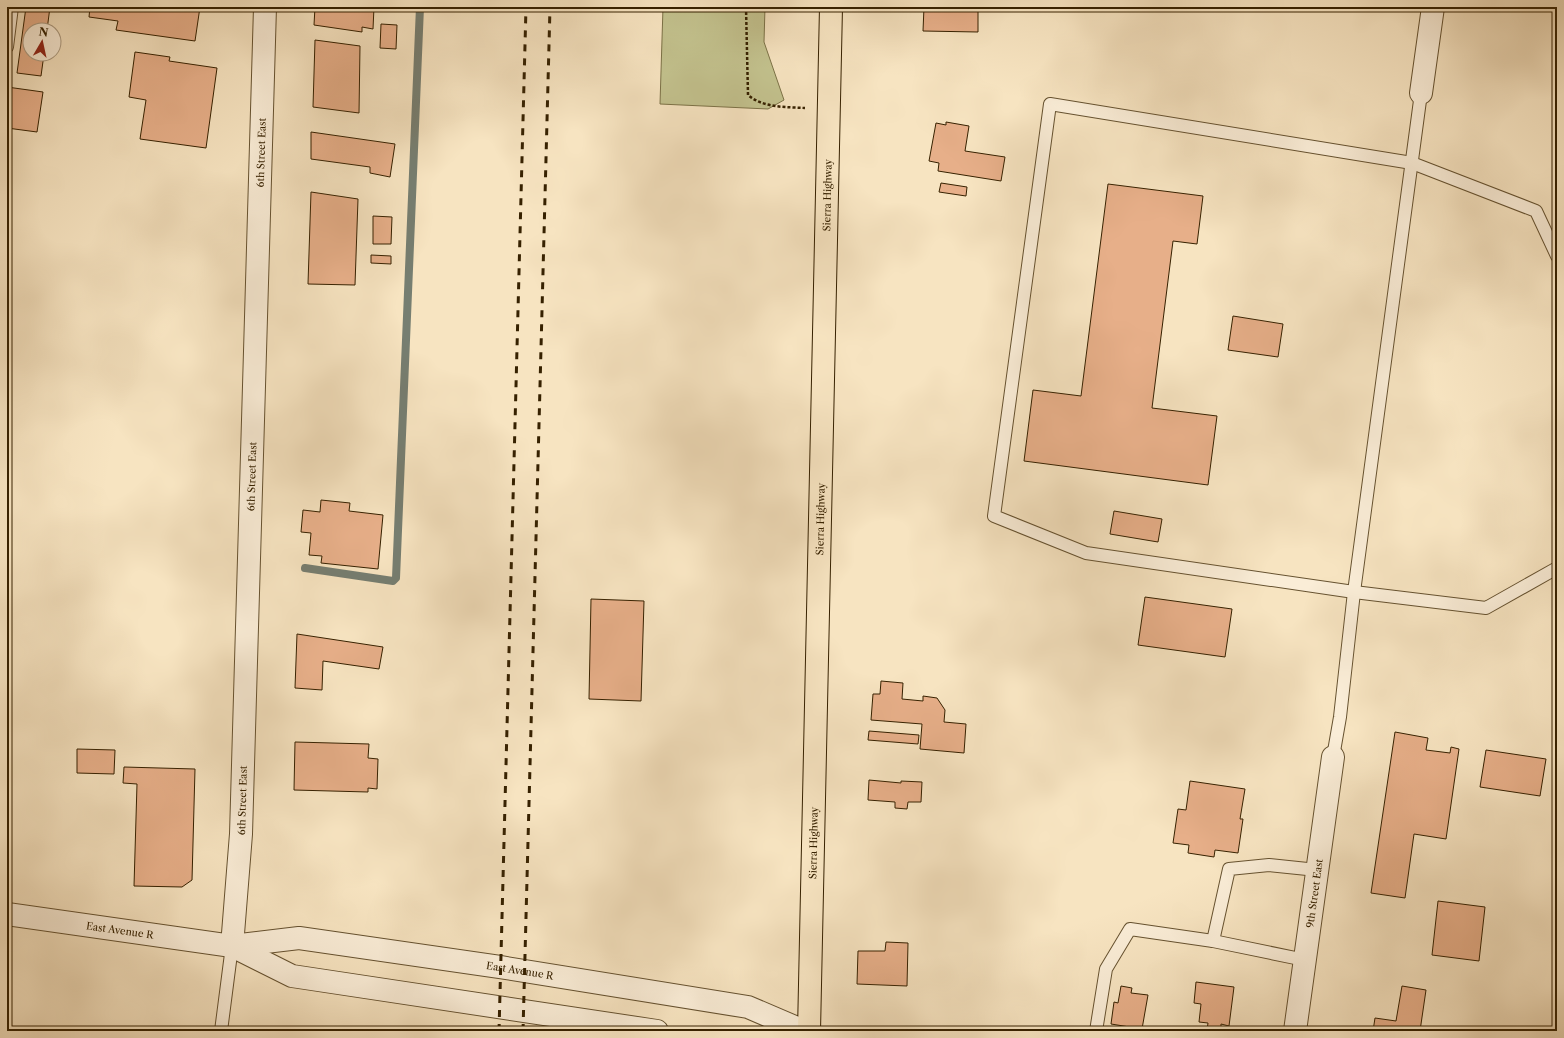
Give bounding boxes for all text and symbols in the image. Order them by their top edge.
north arrow [22,22,62,62]
text: N [38,24,50,40]
street label: 6th Street East [253,117,268,188]
street label: Sierra Highway [820,158,834,232]
street label: 6th Street East [244,441,259,511]
street label: Sierra Highway [813,482,827,555]
street label: 6th Street East [234,765,249,835]
street label: Sierra Highway [806,806,820,879]
street label: 9th Street East [1303,858,1325,929]
street label: East Avenue R [85,919,155,941]
street label: East Avenue R [485,959,555,982]

